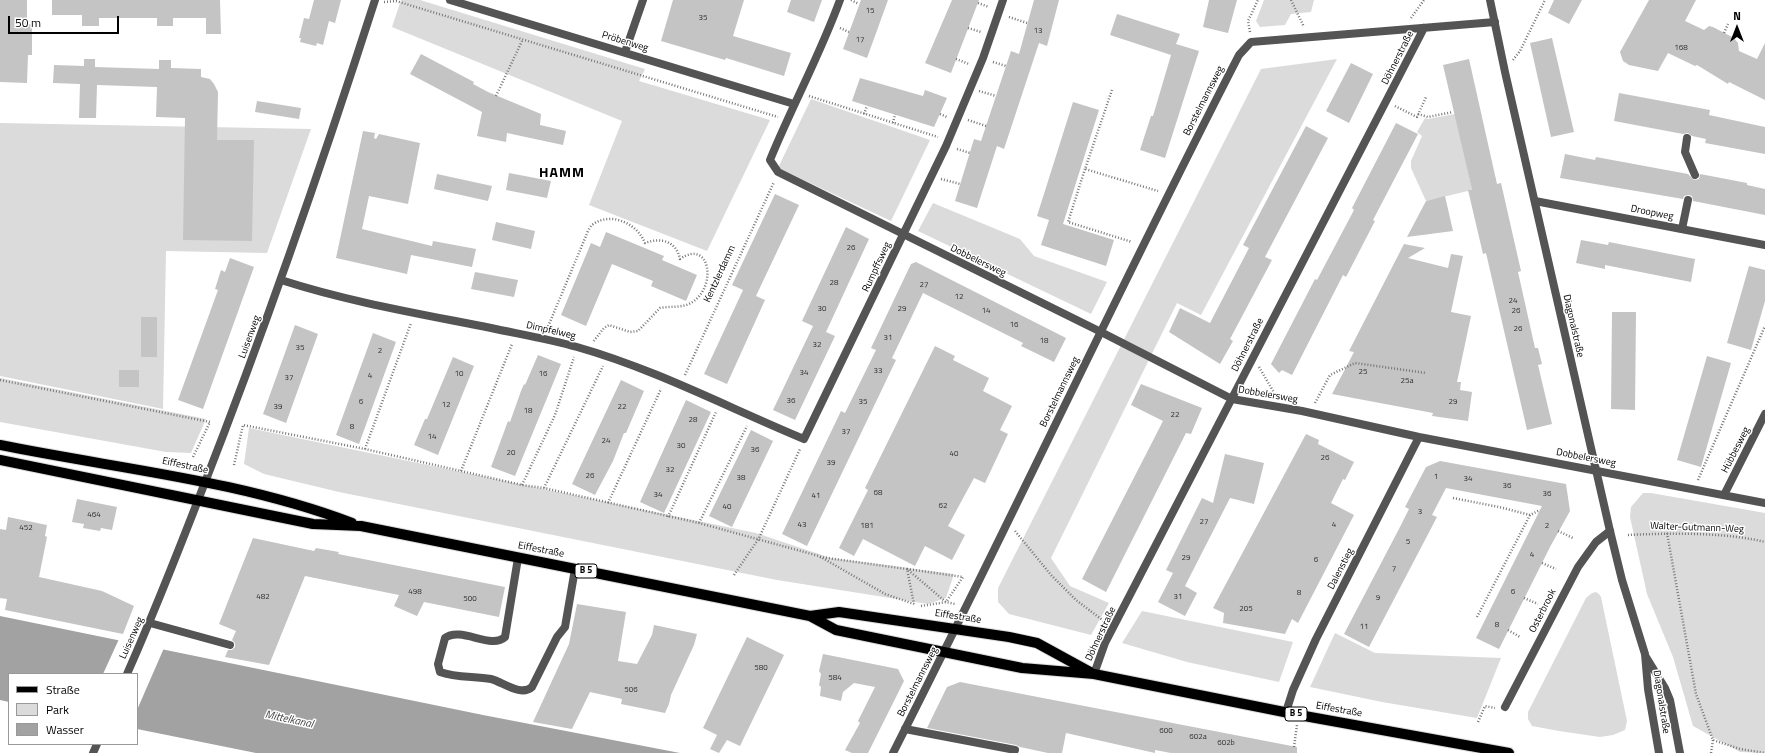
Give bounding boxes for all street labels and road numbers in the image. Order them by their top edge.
street label: Pröbenweg [600,29,650,55]
street label: Döhnerstraße [1379,29,1417,87]
street label: Borstelmannsweg [1181,64,1227,138]
street label: Droopweg [1630,203,1674,223]
street label: Rumpffsweg [860,240,894,294]
street label: Dobbelersweg [948,242,1008,280]
street label: Kentzlerdamm [702,244,738,304]
street label: Diagonalstraße [1560,293,1586,359]
street label: Luisenweg [237,314,263,360]
street label: Döhnerstraße [1229,316,1267,374]
street label: Dimpfelweg [525,319,577,343]
street label: Borstelmannsweg [1038,355,1082,429]
street label: Dobbelersweg [1237,384,1299,406]
street label: Hübbesweg [1719,425,1753,475]
street label: Dobbelersweg [1555,446,1617,470]
street label: Eiffestraße [161,455,209,477]
street label: Walter-Gutmann-Weg [1650,520,1744,536]
street label: Eiffestraße [517,540,565,560]
street label: Dalenstieg [1326,546,1356,592]
road number: B 5 [575,564,597,578]
street label: Osterbrook [1527,587,1559,635]
street label: Döhnerstraße [1083,605,1119,663]
street label: Eiffestraße [934,607,982,627]
street label: Luisenweg [117,615,147,661]
street label: Borstelmannsweg [895,645,941,719]
street label: Diagonalstraße [1650,669,1672,735]
street label: Eiffestraße [1315,700,1363,720]
road number: B 5 [1285,707,1307,721]

